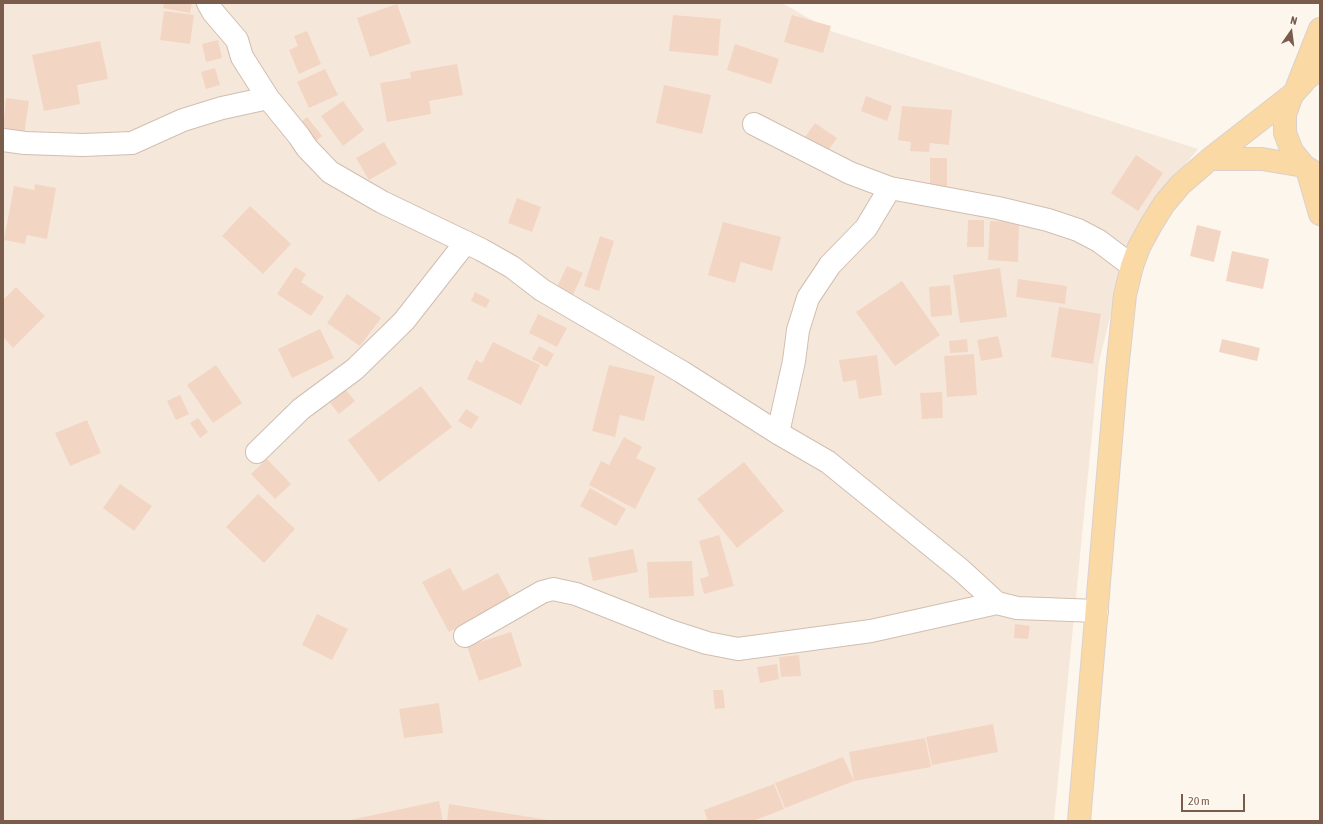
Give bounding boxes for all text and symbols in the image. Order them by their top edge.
north arrow [1271,12,1311,52]
text: N [1289,14,1299,27]
scale bar [1183,786,1247,812]
text: 20 m [1188,794,1210,808]

